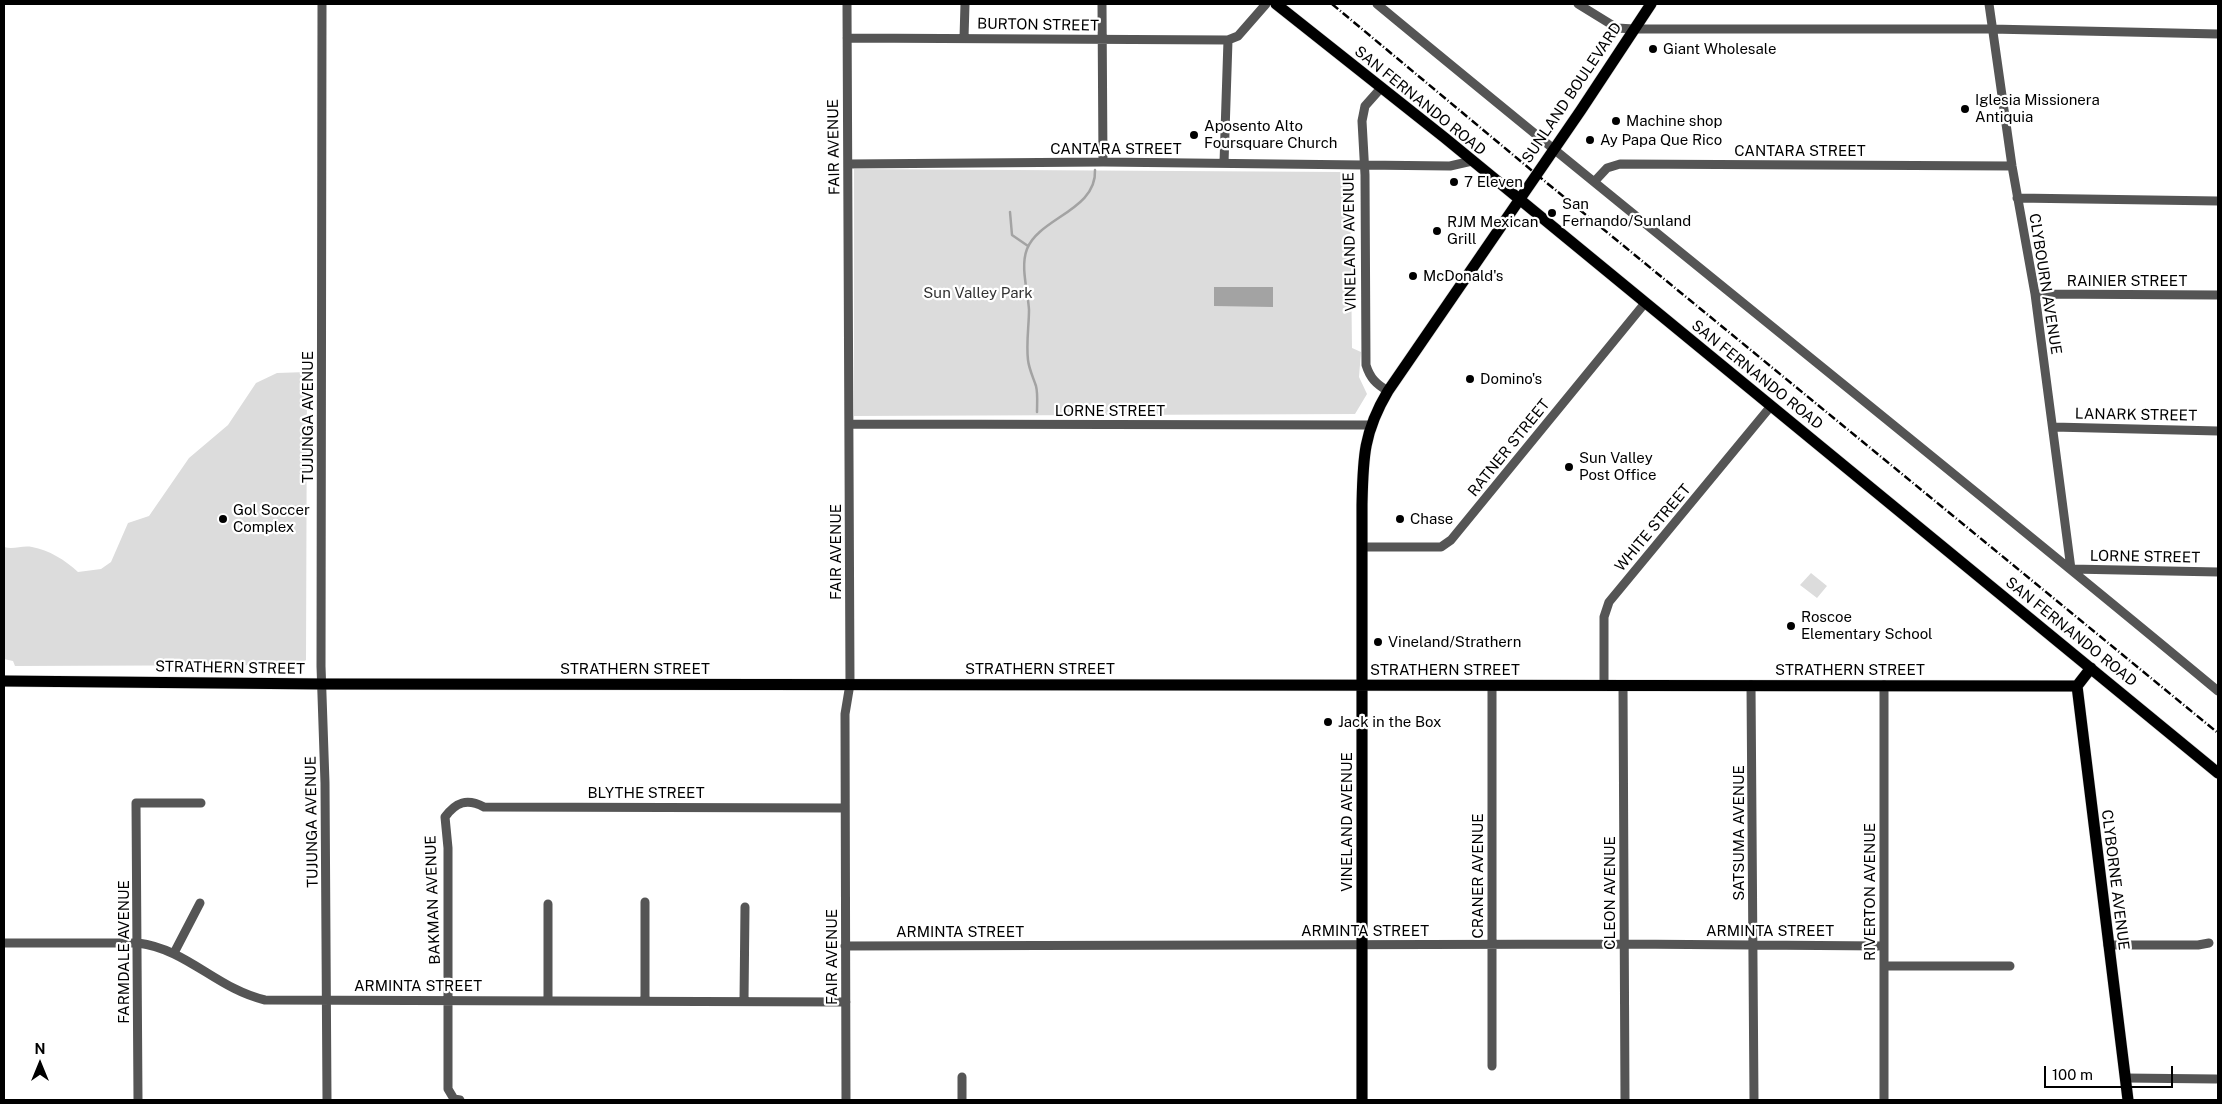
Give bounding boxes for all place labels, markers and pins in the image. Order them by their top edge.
place label: Giant Wholesale [1663,40,1776,58]
marker: Giant Wholesale [1647,43,1659,55]
place label: Iglesia Missionera Antiquia [1975,91,2100,126]
marker: Iglesia Missionera Antiquia [1959,103,1971,115]
place label: Machine shop [1626,112,1722,130]
marker: Machine shop [1610,115,1622,127]
place label: Aposento Alto Foursquare Church [1204,117,1337,152]
marker: Aposento Alto Foursquare Church [1188,129,1200,141]
place label: Ay Papa Que Rico [1600,131,1722,149]
marker: Ay Papa Que Rico [1584,134,1596,146]
place label: 7 Eleven [1464,173,1523,191]
marker: 7 Eleven [1448,176,1460,188]
place label: San Fernando/Sunland [1562,195,1691,230]
marker: San Fernando/Sunland [1546,207,1558,219]
place label: RJM Mexican Grill [1447,213,1538,248]
marker: RJM Mexican Grill [1431,225,1443,237]
place label: McDonald's [1423,267,1503,285]
marker: McDonald's [1407,270,1419,282]
place label: Domino's [1480,370,1542,388]
marker: Domino's [1464,373,1476,385]
place label: Sun Valley Post Office [1579,449,1656,484]
marker: Sun Valley Post Office [1563,461,1575,473]
place label: Gol Soccer Complex [233,501,310,536]
place label: Chase [1410,510,1453,528]
marker: Gol Soccer Complex [217,513,229,525]
marker: Chase [1394,513,1406,525]
place label: Roscoe Elementary School [1801,608,1933,643]
marker: Roscoe Elementary School [1785,620,1797,632]
place label: Vineland/Strathern [1388,633,1521,651]
marker: Vineland/Strathern [1372,636,1384,648]
place label: Jack in the Box [1338,713,1442,731]
marker: Jack in the Box [1322,716,1334,728]

